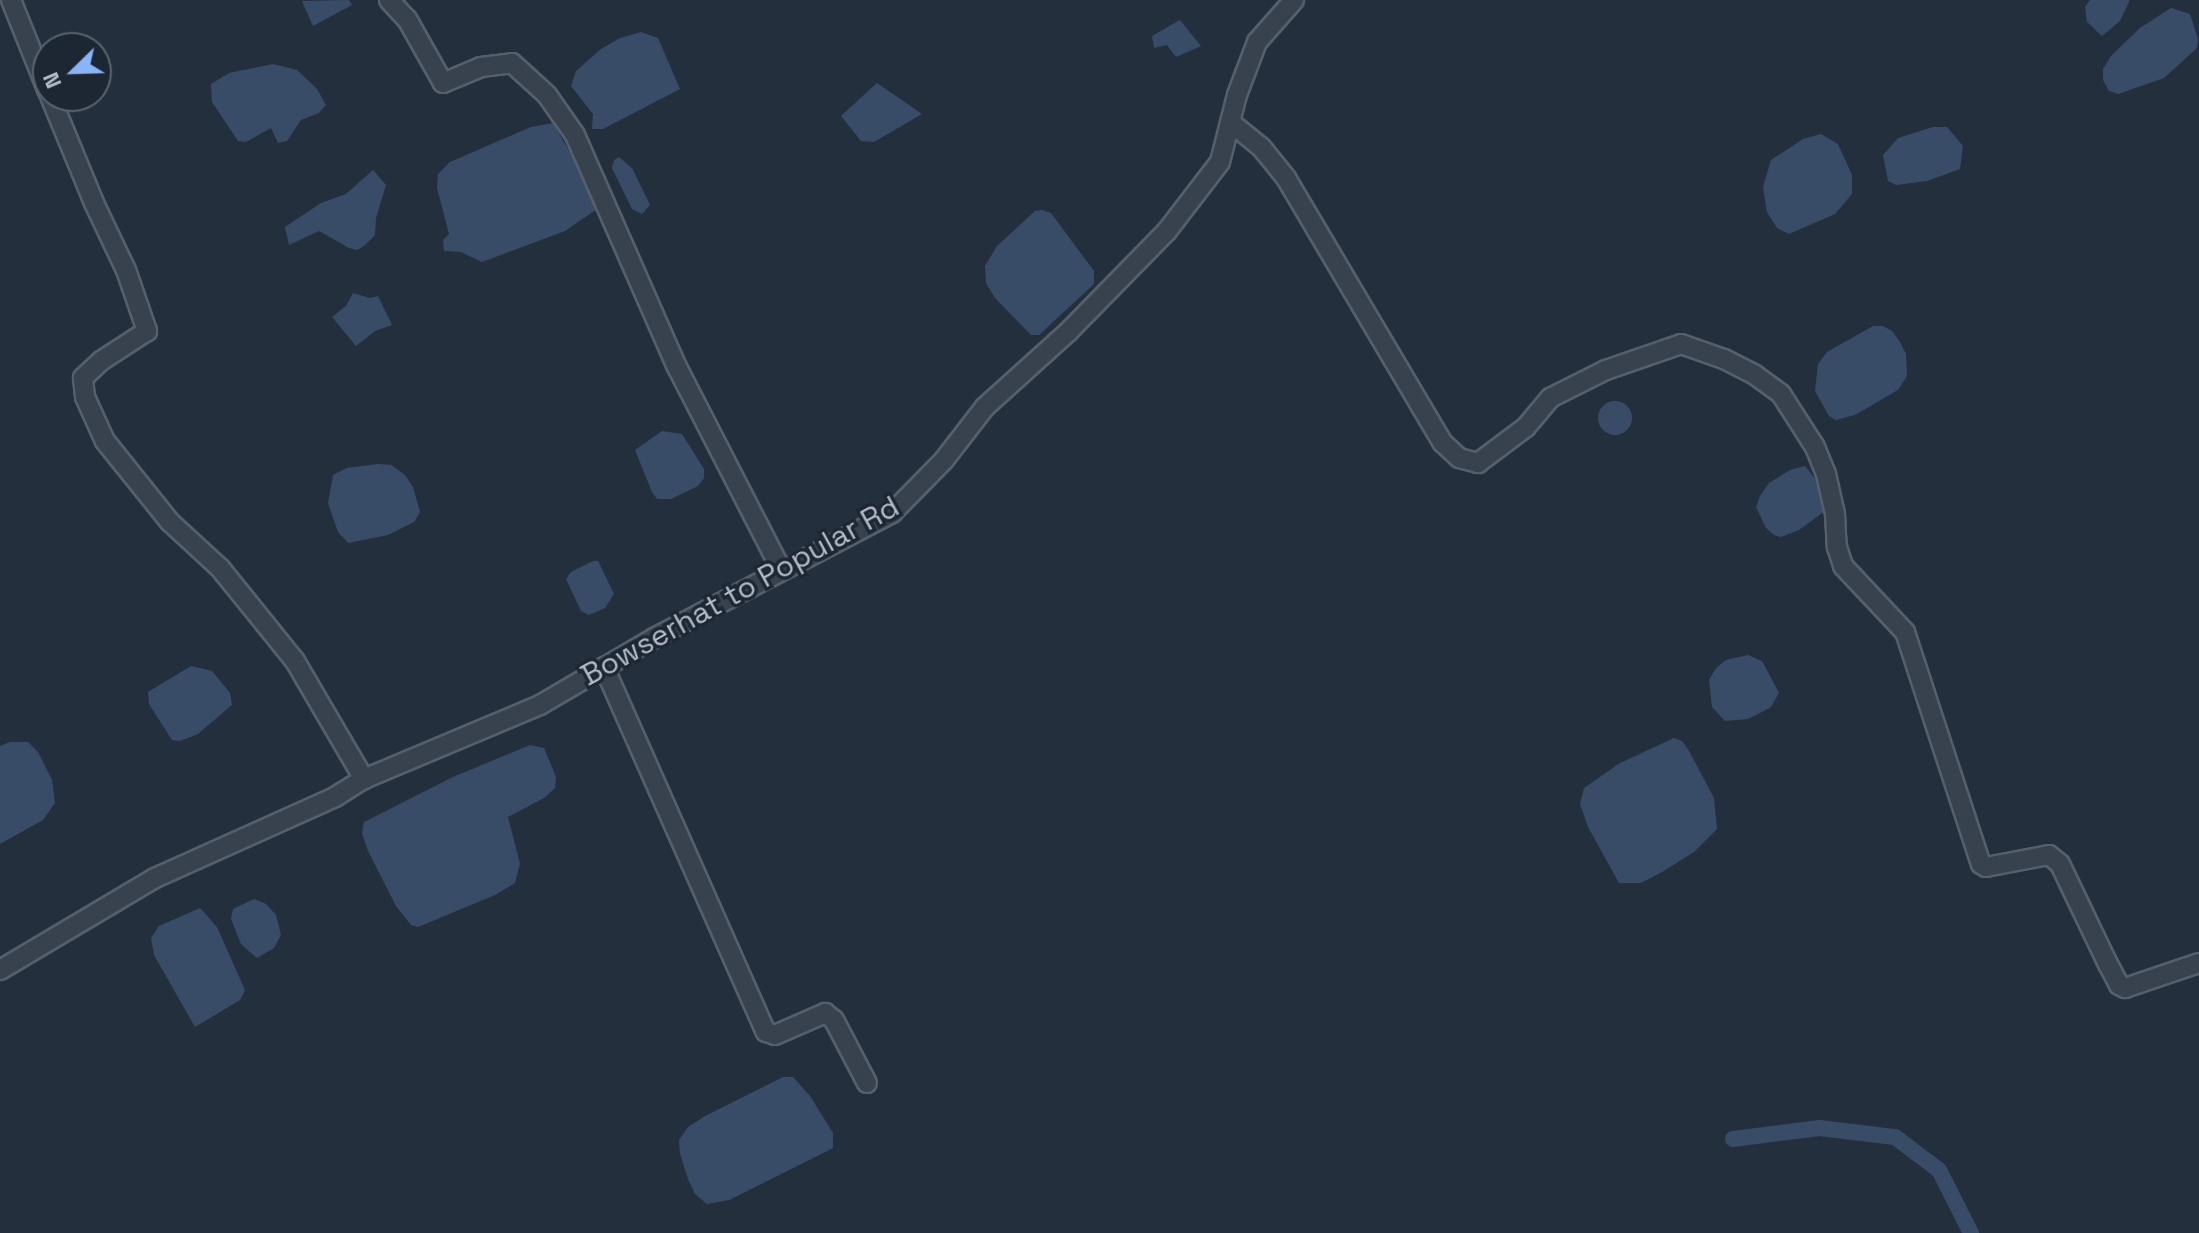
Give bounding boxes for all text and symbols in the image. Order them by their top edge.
north arrow [32,32,112,112]
text: N [36,68,68,93]
street label: Bowserhat to Popular Rd [575,488,905,694]

